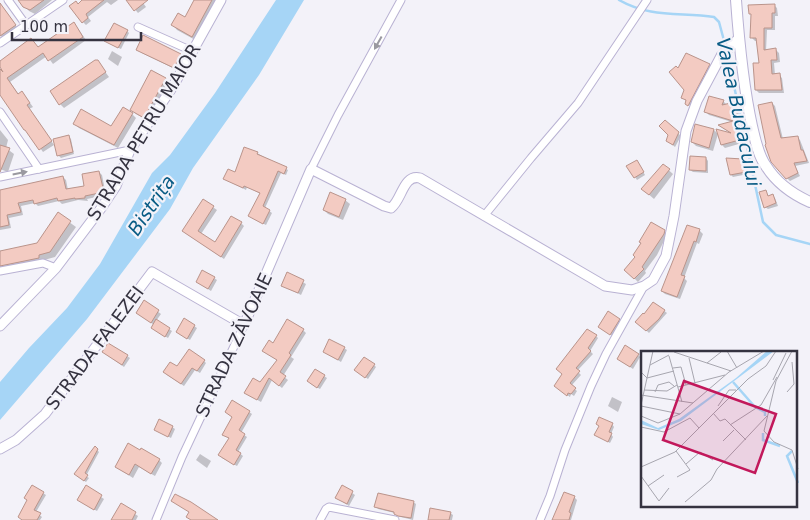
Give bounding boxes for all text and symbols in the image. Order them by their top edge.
scale bar [12,10,141,42]
text: 100 m [20,18,68,36]
one-way arrow [374,35,382,50]
water label: Valea Budacului [712,35,766,189]
street label: STRADA PETRU MAIOR [82,40,205,224]
one-way arrow [12,169,27,177]
water label: Bistrița [123,171,180,240]
street label: STRADA ZĂVOAIE [191,269,276,420]
street label: STRADA FALEZEI [41,282,148,414]
inset map [641,351,798,508]

